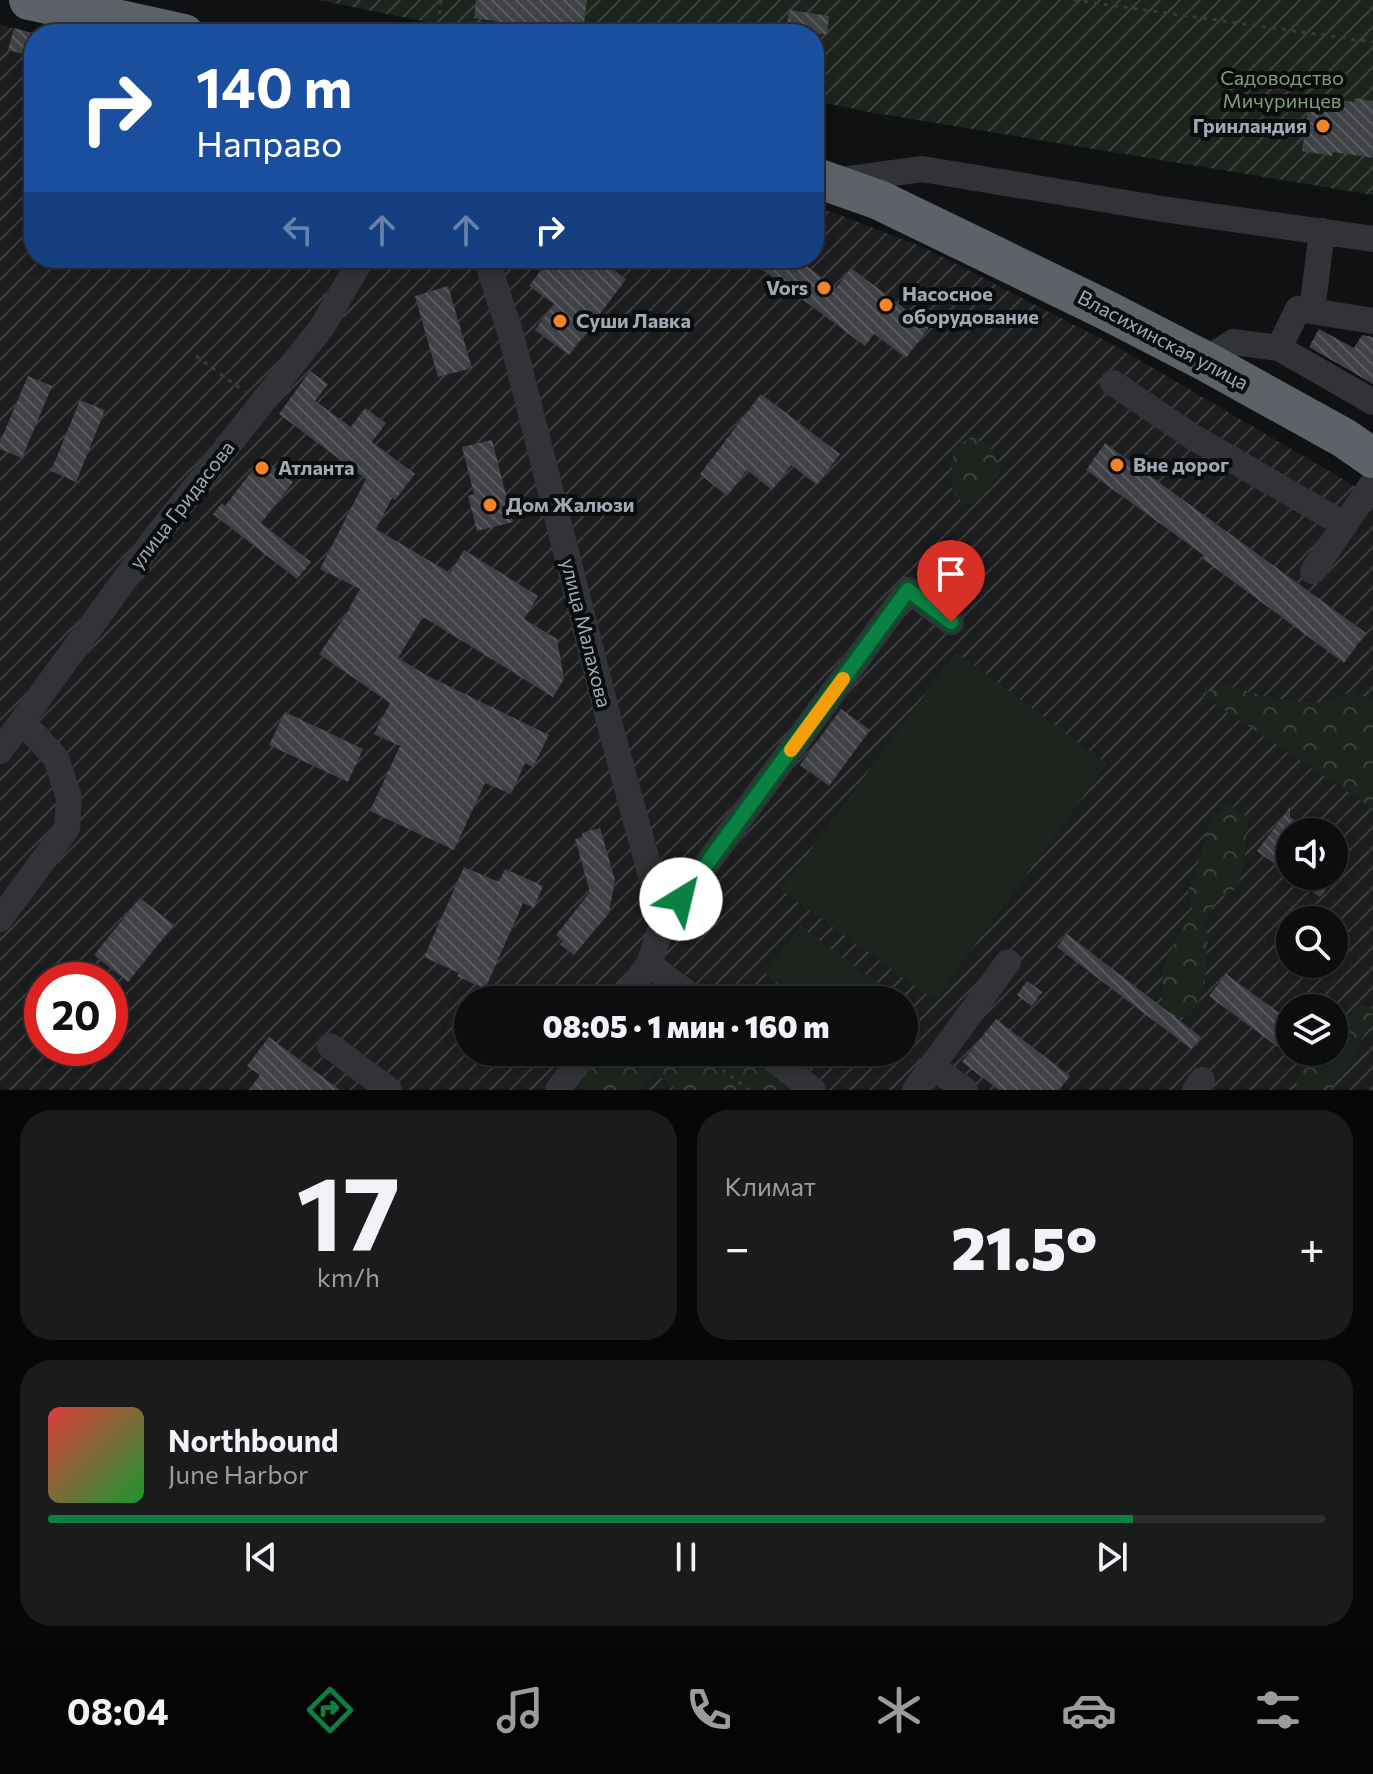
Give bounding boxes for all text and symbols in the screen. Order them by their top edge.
text: 140 m [196,51,352,120]
icon: right [64,56,168,160]
park label: Садоводство Мичуринцев [1220,65,1344,112]
place label: Гринландия [1193,113,1307,137]
marker: Гринландия [1314,117,1332,135]
text: Направо [196,120,342,164]
icon: left [276,208,320,252]
icon: ahead [360,208,404,252]
icon: ahead [444,208,488,252]
icon: right [528,208,572,252]
place label: Vors [766,275,808,299]
marker: Vors [815,279,833,297]
place label: Насосное оборудование [902,281,1039,328]
street label: Власихинская улица [1074,284,1253,394]
marker: Насосное оборудование [877,296,895,314]
place label: Суши Лавка [576,308,691,332]
marker: Суши Лавка [551,312,569,330]
street label: улица Гридасова [124,435,239,573]
place label: Вне дорог [1133,452,1229,476]
place label: Атланта [278,455,355,479]
marker: Вне дорог [1108,456,1126,474]
marker: Атланта [253,459,271,477]
place label: Дом Жалюзи [506,492,634,516]
marker: Дом Жалюзи [481,496,499,514]
pin [917,540,985,622]
icon: arrive [929,552,973,596]
street label: улица Малахова [557,556,617,710]
map controls [1276,818,1348,1066]
button: sound [1276,818,1348,890]
position arrow [639,857,723,941]
button: search [1276,906,1348,978]
speed limit sign: 20 [24,962,128,1066]
button: layers [1276,994,1348,1066]
text: 08:05 · 1 мин · 160 m [542,1007,830,1044]
text: 17 [296,1145,400,1272]
text: Климат [725,1170,816,1201]
text: 21.5° [951,1209,1097,1282]
text: − [725,1219,750,1273]
text: + [1299,1219,1325,1273]
text: km/h [317,1261,380,1292]
text: Northbound [168,1421,339,1458]
text: June Harbor [168,1458,308,1489]
icon: previous [239,1535,283,1579]
icon: pause [664,1535,708,1579]
icon: next [1090,1535,1134,1579]
icon: directions [302,1682,358,1738]
icon: music [492,1682,548,1738]
icon: phone [681,1682,737,1738]
icon: climate [871,1682,927,1738]
icon: car [1061,1682,1117,1738]
icon: filters [1250,1682,1306,1738]
text: 08:04 [67,1688,169,1732]

